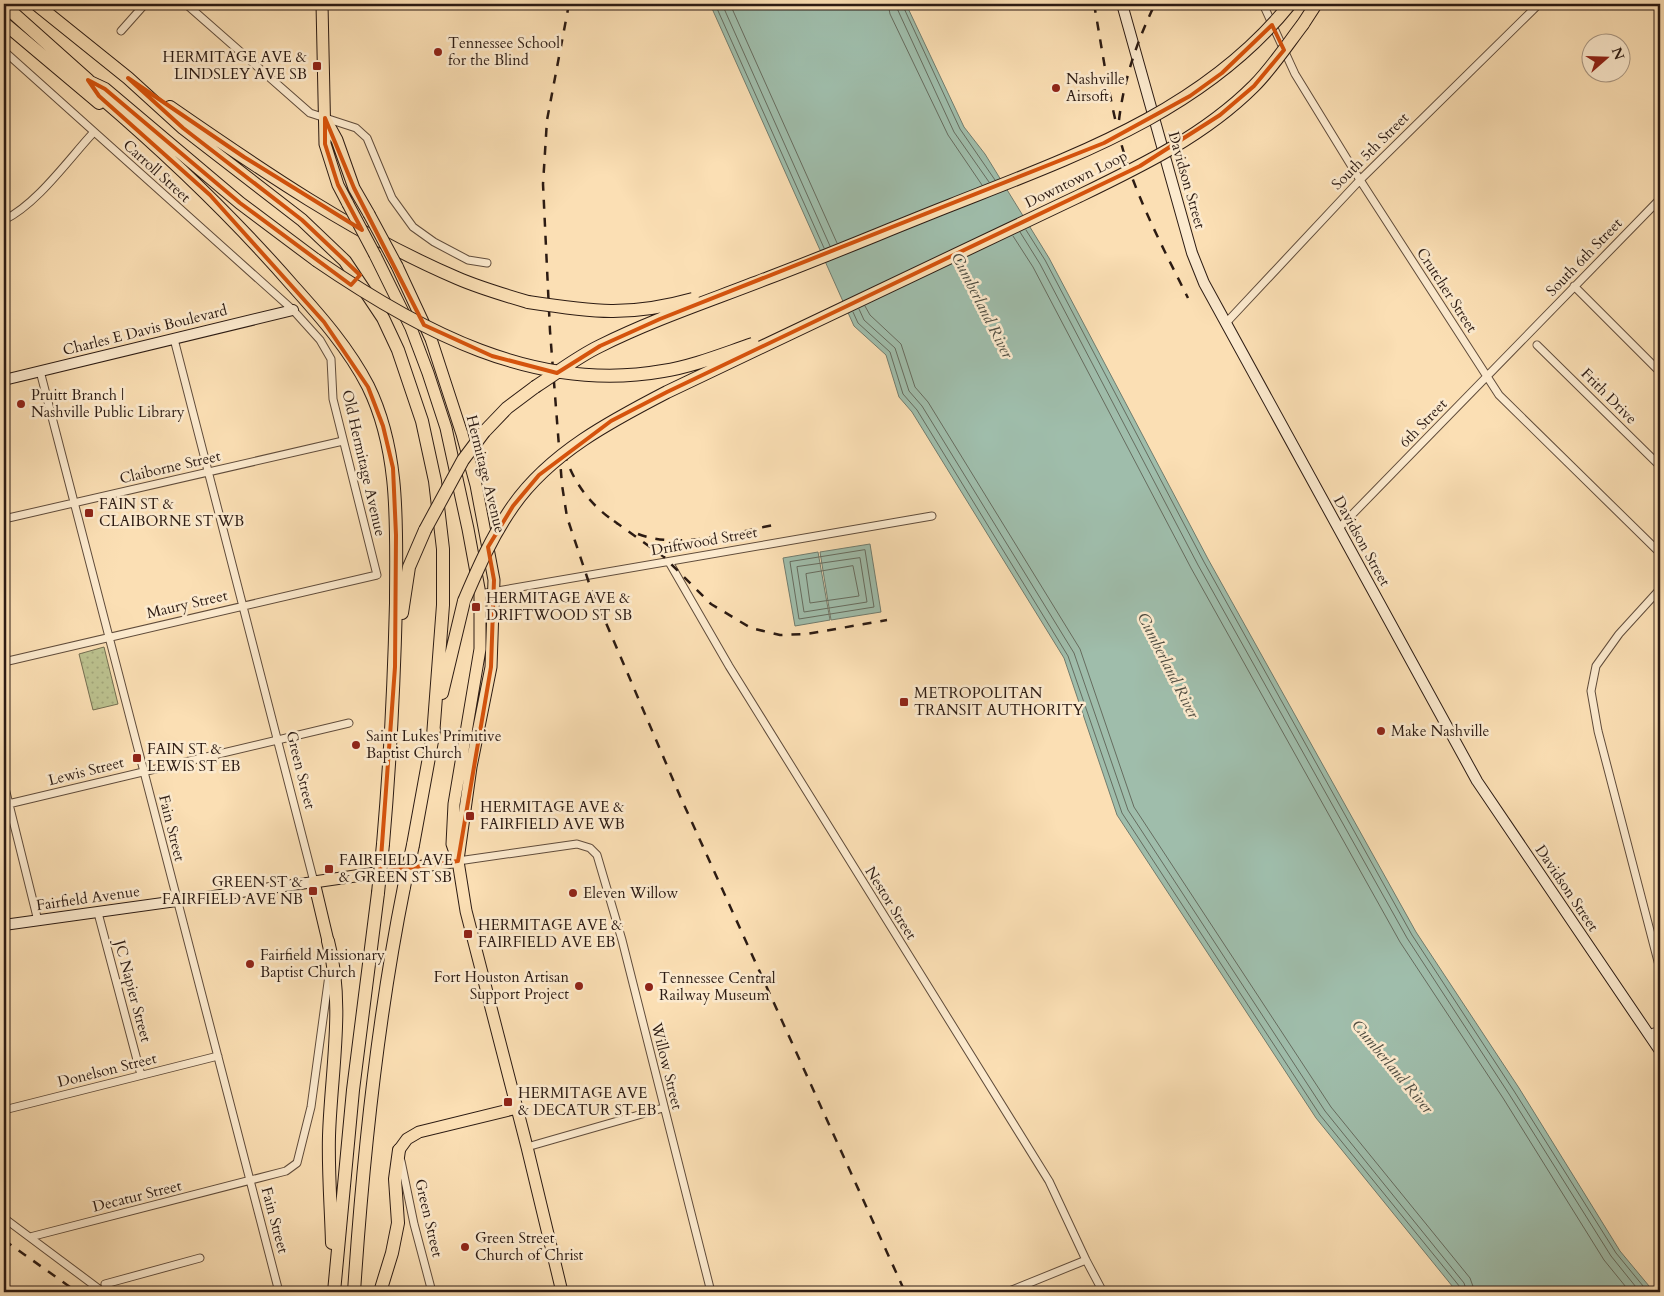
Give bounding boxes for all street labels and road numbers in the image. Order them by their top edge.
street label: South 5th Street [1327,108,1413,194]
street label: Davidson Street [1164,129,1210,231]
street label: Carroll Street [119,135,195,207]
street label: Downtown Loop [1021,146,1131,212]
street label: South 6th Street [1542,213,1627,300]
street label: Crutcher Street [1412,244,1482,336]
street label: Charles E Davis Boulevard [61,300,229,360]
street label: Frith Drive [1577,364,1641,428]
street label: Old Hermitage Avenue [337,388,391,538]
street label: 6th Street [1395,394,1451,452]
street label: Hermitage Avenue [462,413,510,535]
street label: Claiborne Street [118,446,223,488]
street label: Davidson Street [1329,492,1395,590]
street label: Driftwood Street [649,522,759,560]
street label: Maury Street [145,585,230,623]
street label: Green Street [282,729,320,811]
street label: Lewis Street [46,752,126,790]
street label: Fain Street [154,793,190,864]
street label: Davidson Street [1531,841,1603,935]
street label: Nestor Street [861,862,922,944]
street label: Fairfield Avenue [35,881,141,915]
street label: JC Napier Street [109,936,156,1044]
street label: Willow Street [646,1020,687,1112]
street label: Donelson Street [55,1048,159,1092]
street label: Decatur Street [90,1175,184,1217]
street label: Green Street [410,1177,448,1259]
street label: Fain Street [257,1185,294,1256]

